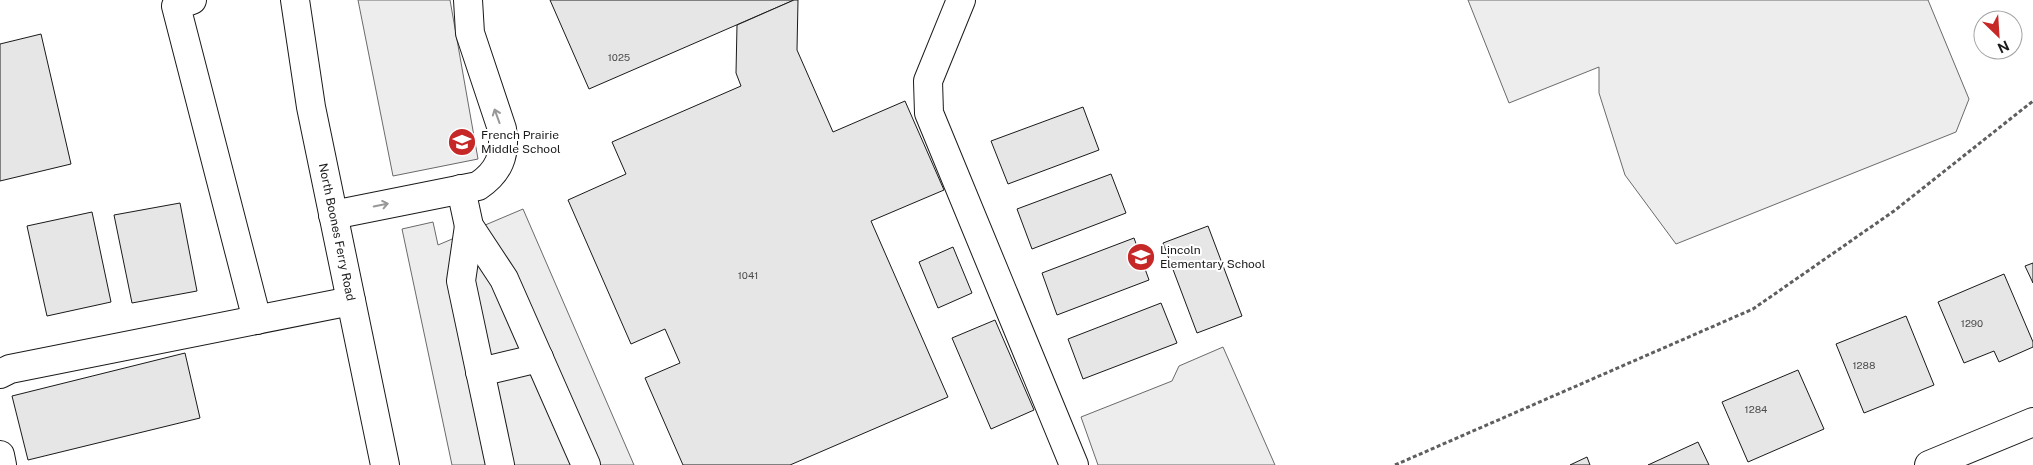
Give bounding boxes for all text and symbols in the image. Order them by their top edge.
north arrow [1973,10,2023,60]
text: N [1995,37,2012,56]
house number: 1025 [608,51,630,63]
one-way arrow [492,109,501,124]
school or university icon: French Prairie Middle School [447,127,477,157]
place label: French Prairie Middle School [481,128,561,156]
street label: North Boones Ferry Road [316,162,358,302]
one-way arrow [372,200,388,210]
school or university icon: Lincoln Elementary School [1126,242,1156,272]
place label: Lincoln Elementary School [1160,243,1266,271]
house number: 1041 [738,269,758,281]
house number: 1290 [1961,317,1983,329]
house number: 1288 [1853,359,1875,371]
house number: 1284 [1745,403,1767,415]

